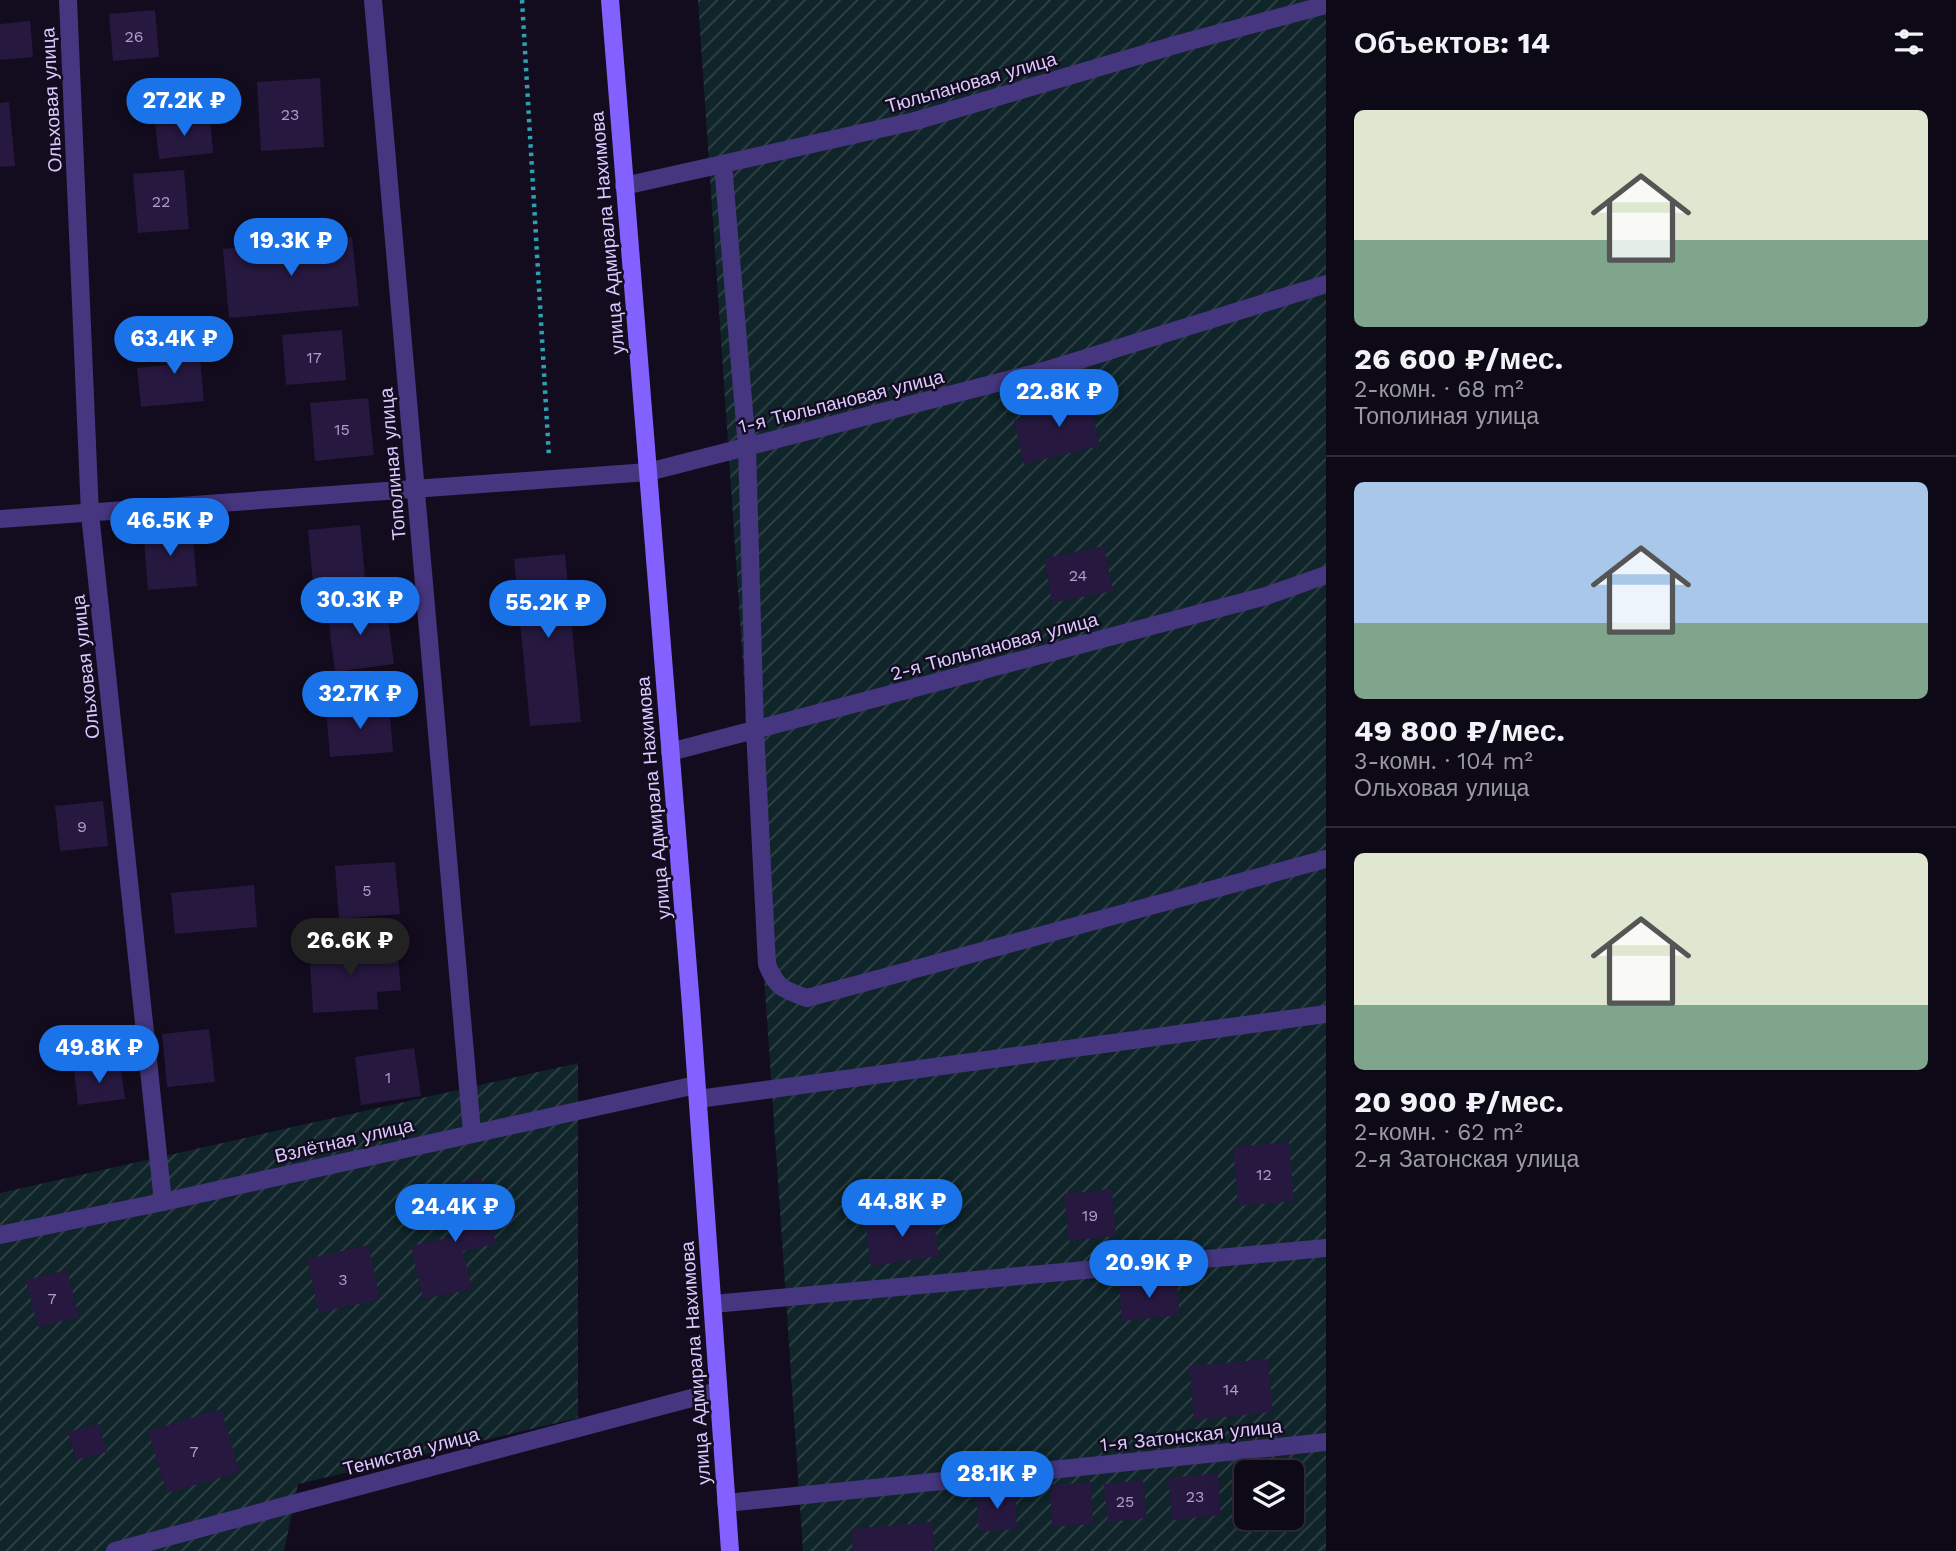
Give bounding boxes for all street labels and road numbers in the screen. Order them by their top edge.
street label: Ольховая улица [36,27,67,173]
street label: Тюльпановая улица [883,47,1060,118]
street label: улица Адмирала Нахимова [585,110,630,355]
street label: 1-я Тюльпановая улица [736,365,947,438]
street label: Тополиная улица [374,386,411,541]
street label: Ольховая улица [66,593,105,740]
street label: 2-я Тюльпановая улица [888,608,1101,685]
street label: улица Адмирала Нахимова [631,675,676,920]
street label: Взлётная улица [273,1113,416,1168]
street label: улица Адмирала Нахимова [675,1240,715,1485]
street label: 1-я Затонская улица [1099,1414,1284,1456]
street label: Тенистая улица [341,1422,482,1481]

